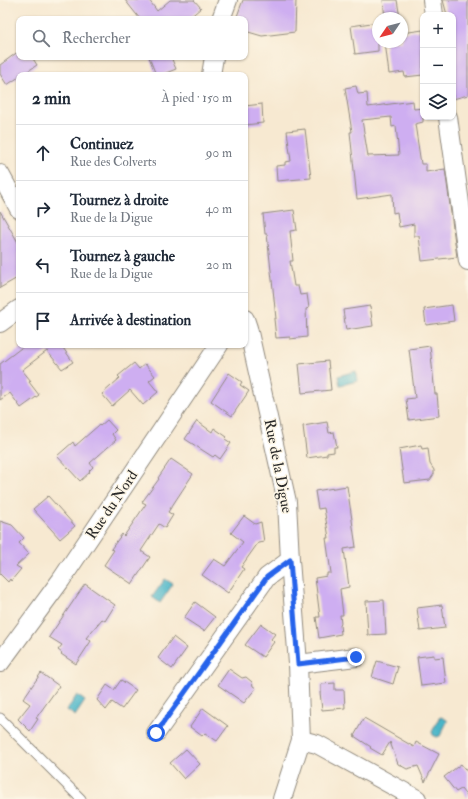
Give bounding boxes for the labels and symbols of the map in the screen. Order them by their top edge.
north arrow [372,12,408,48]
street label: Rue de la Digue [260,417,296,515]
street label: Rue du Nord [82,466,142,543]
route end [347,648,365,666]
route start [147,724,165,742]

